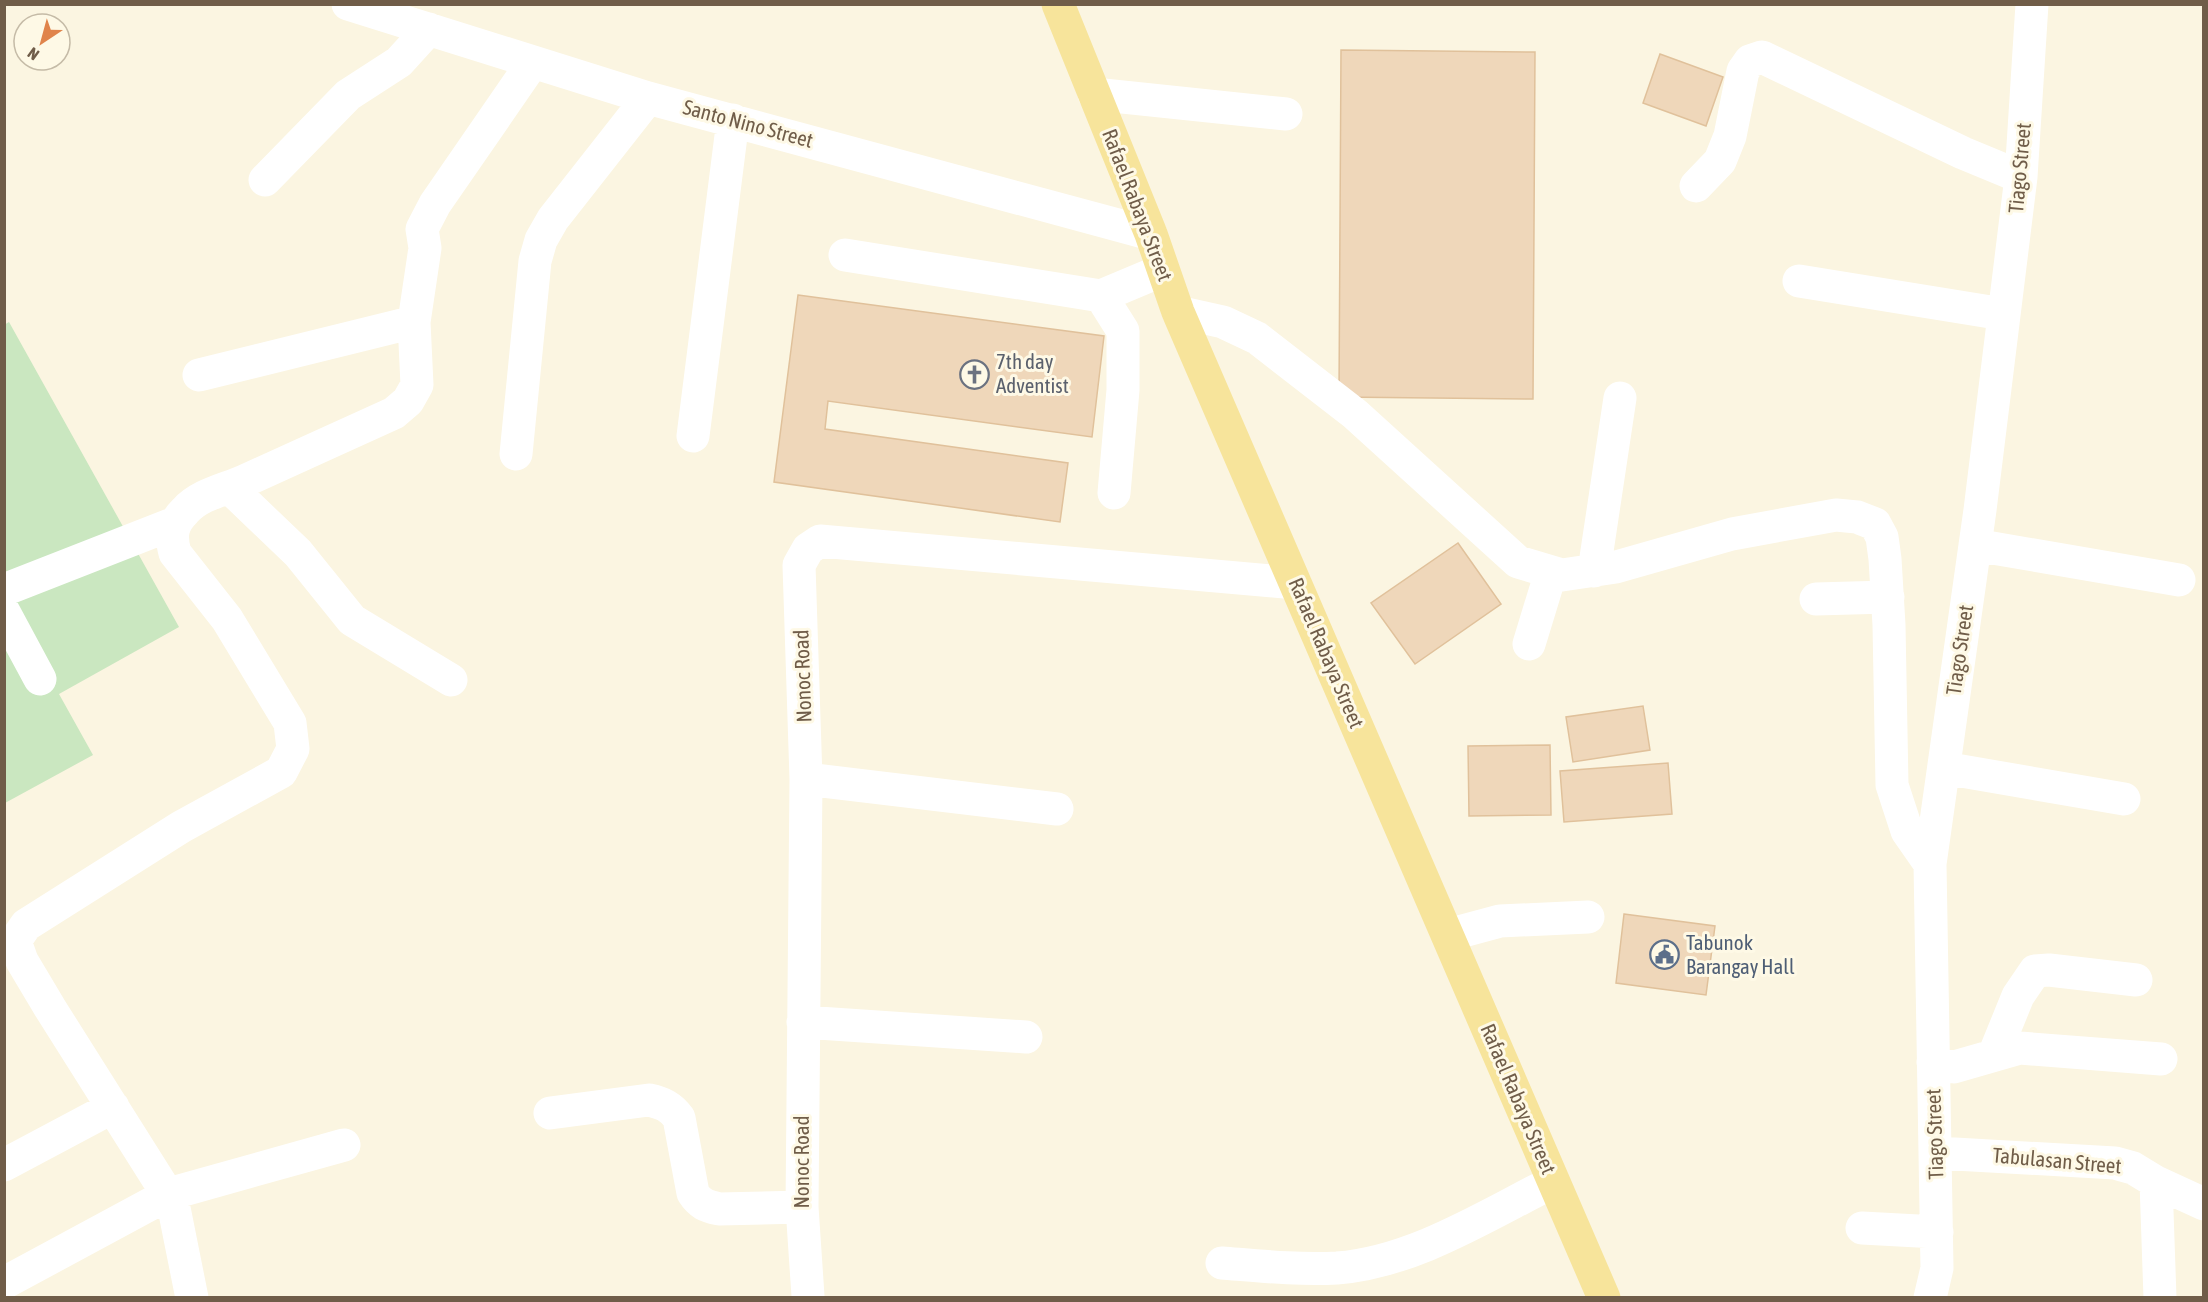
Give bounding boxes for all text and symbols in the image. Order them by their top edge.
north arrow [12,12,72,72]
text: N [24,44,42,64]
street label: Santo Nino Street [681,94,816,152]
street label: Tiago Street [2003,122,2035,214]
street label: Rafael Rabaya Street [1098,125,1178,284]
place label: 7th day Adventist [996,349,1069,397]
church icon: 7th day Adventist [959,358,991,390]
street label: Rafael Rabaya Street [1284,574,1369,731]
street label: Tiago Street [1941,603,1977,697]
street label: Nonoc Road [788,629,816,723]
place label: Tabunok Barangay Hall [1686,930,1795,978]
public building icon: Tabunok Barangay Hall [1649,939,1681,971]
street label: Rafael Rabaya Street [1476,1020,1561,1177]
street label: Tiago Street [1920,1088,1948,1180]
street label: Nonoc Road [789,1115,813,1209]
street label: Tabulasan Street [1992,1142,2123,1178]

